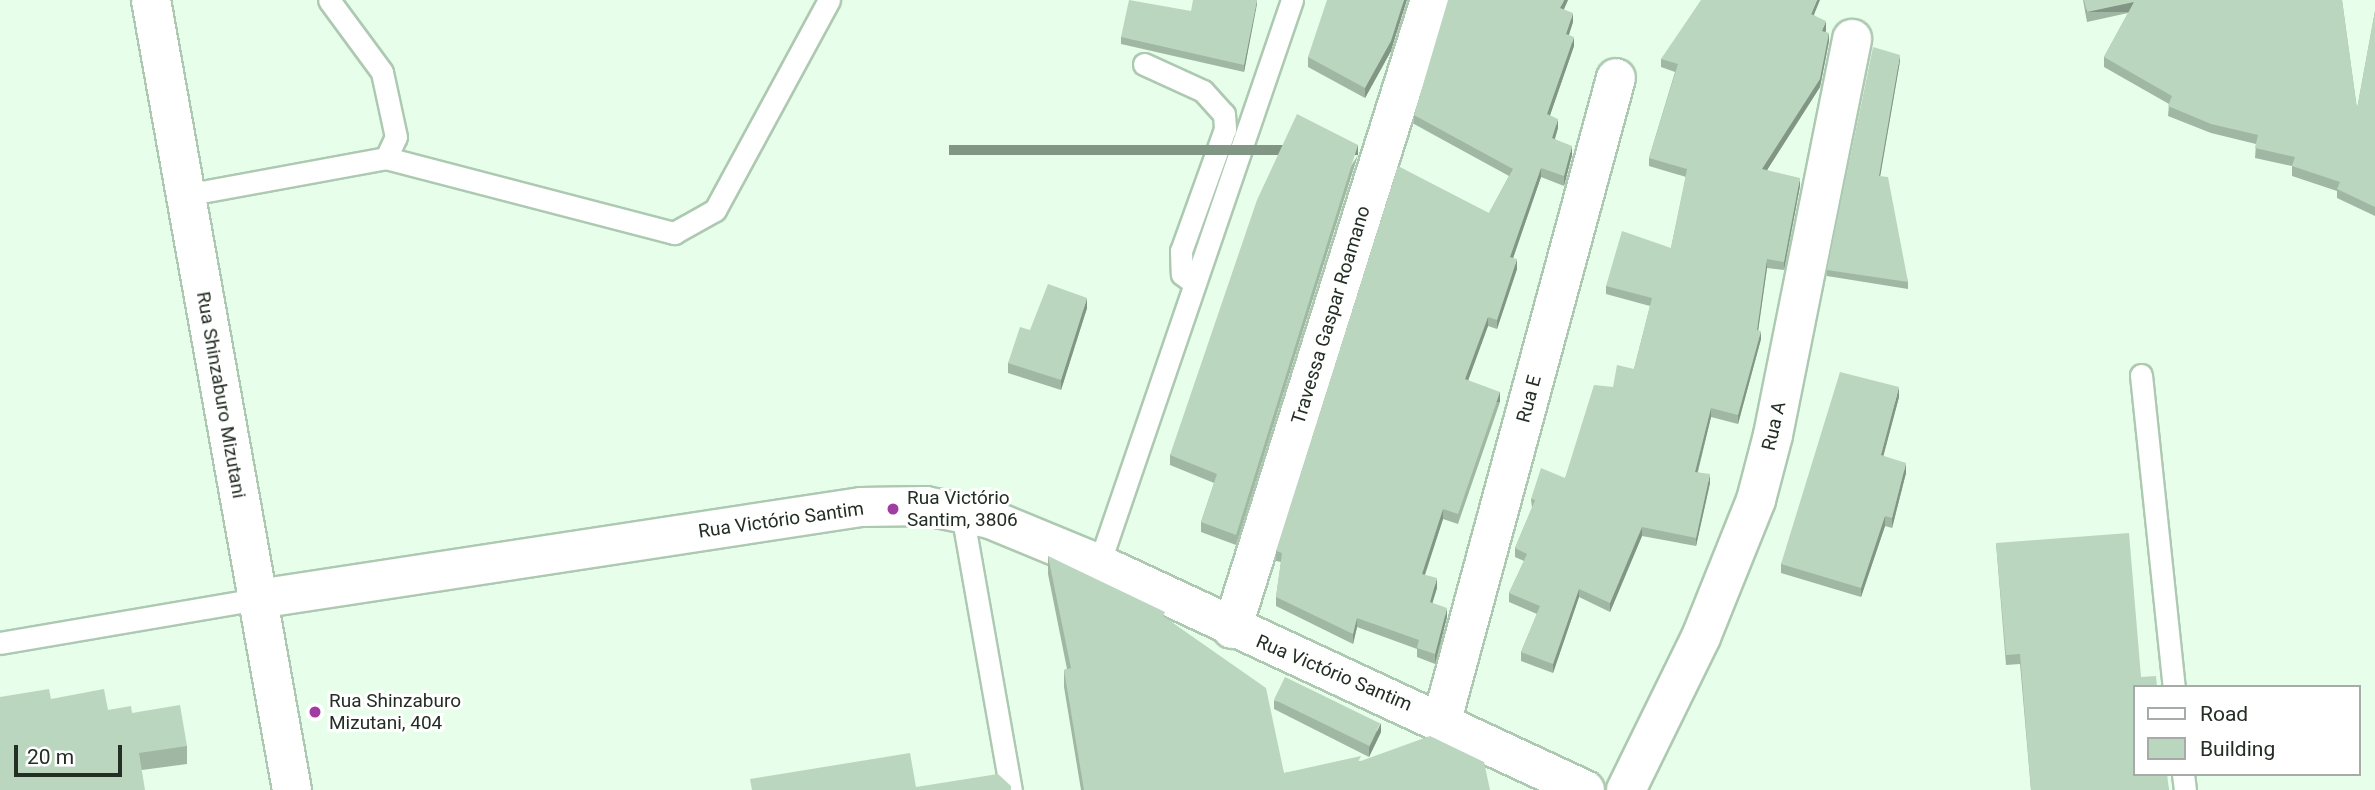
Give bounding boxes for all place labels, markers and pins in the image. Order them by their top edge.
place label: Rua Victório Santim, 3806 [907,487,1018,531]
marker: Rua Victório Santim, 3806 [885,501,901,517]
place label: Rua Shinzaburo Mizutani, 404 [329,690,461,734]
marker: Rua Shinzaburo Mizutani, 404 [307,704,323,720]

